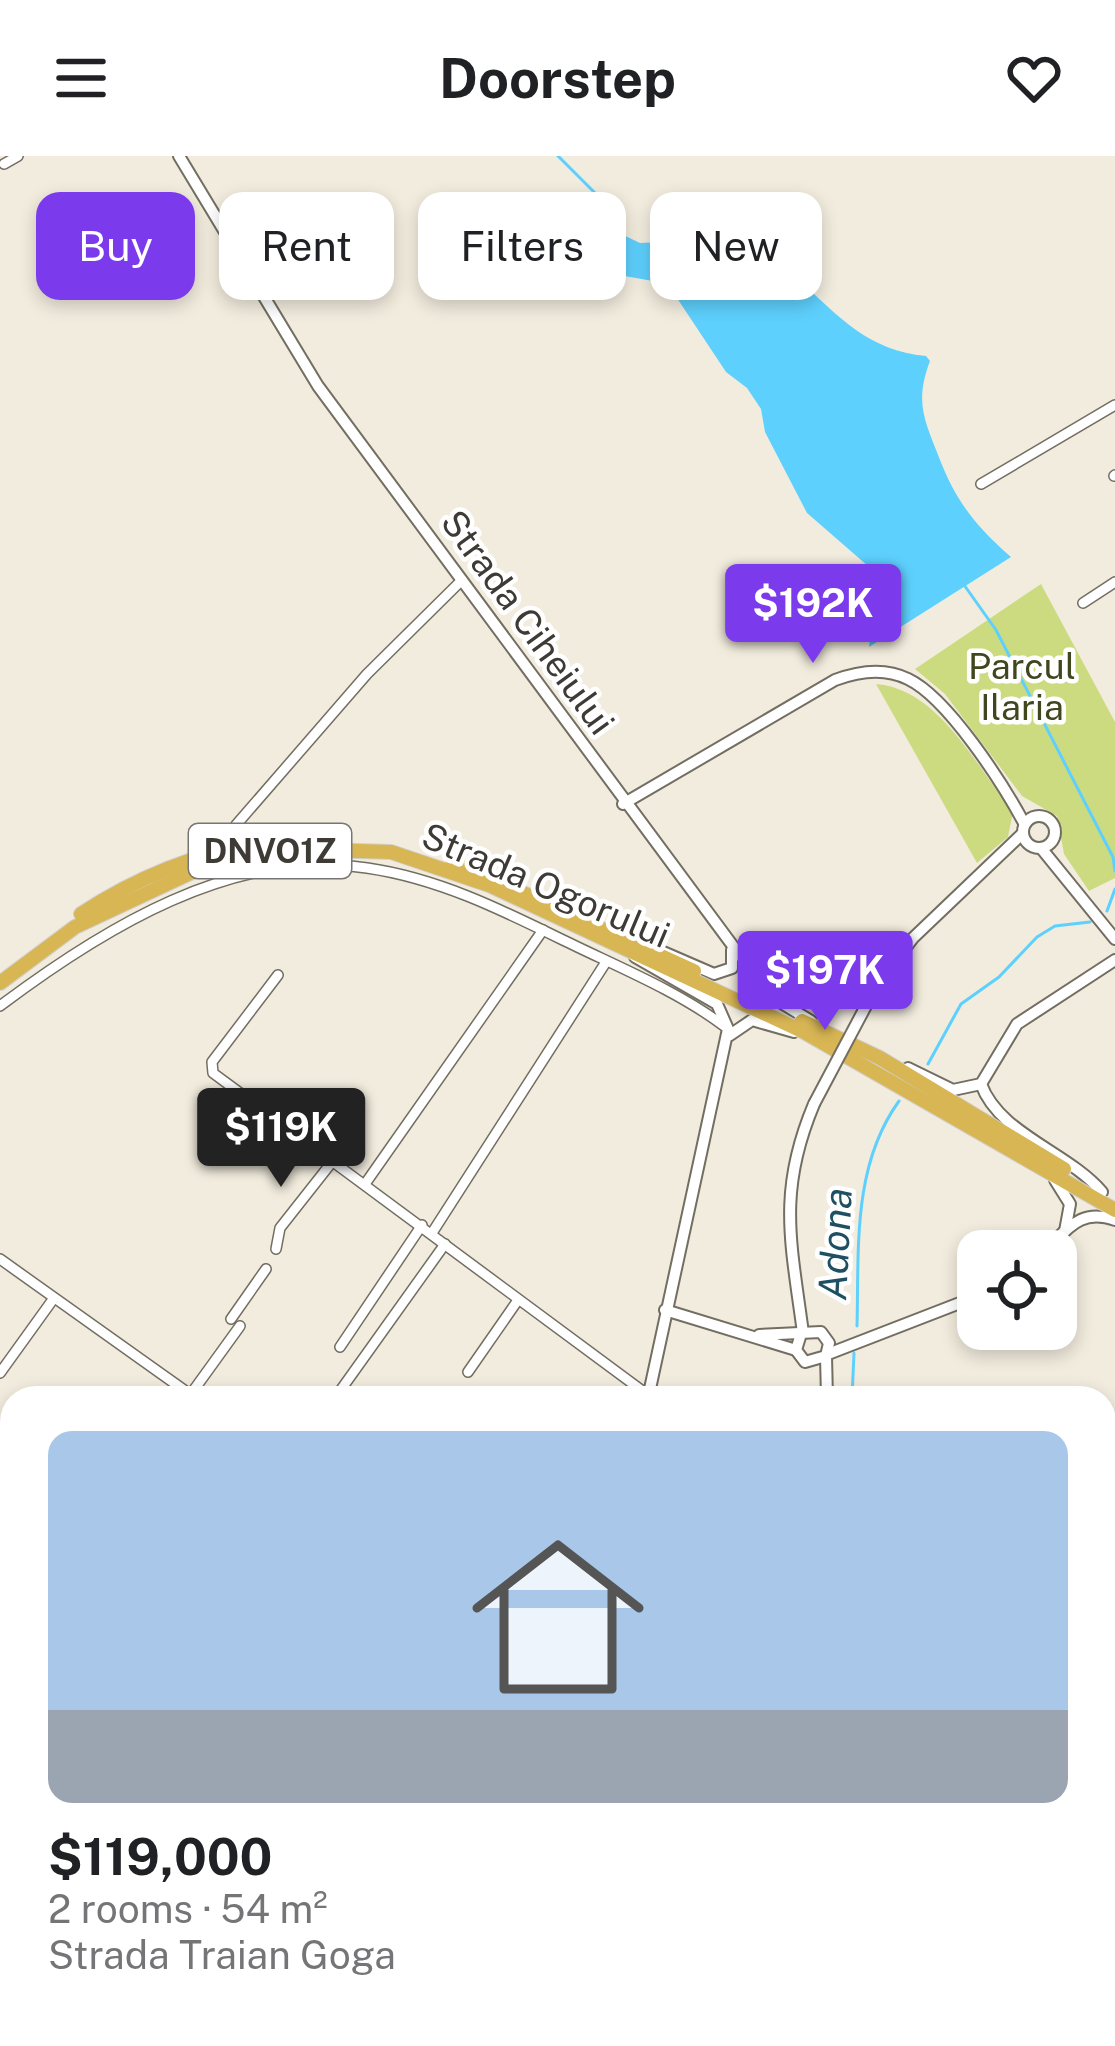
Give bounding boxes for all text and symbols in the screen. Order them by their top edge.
icon: menu [48,45,114,111]
icon: heart [1001,45,1067,111]
text: Doorstep [439,47,676,110]
chip: Buy [36,192,195,300]
chip: Rent [219,192,394,300]
chip: Filters [418,192,626,300]
chip: New [650,192,822,300]
street label: Strada Ciheiului [433,502,623,742]
pin: $192K [729,564,897,666]
text: $192K [752,580,874,626]
park label: Parcul Ilaria [968,645,1076,728]
street label: Strada Ogorului [416,814,676,956]
road number: DNVO1Z [189,824,351,878]
pin: $197K [741,931,909,1033]
text: $197K [765,947,885,993]
pin: $119K [197,1088,365,1190]
text: $119K [224,1104,338,1150]
water label: Adona [809,1187,861,1301]
map controls [957,1230,1077,1350]
button: locate [957,1230,1077,1350]
icon: home [450,1509,666,1725]
text: $119,000 [48,1827,272,1886]
text: 2 rooms · 54 m² [48,1886,328,1932]
text: Strada Traian Goga [48,1932,396,1978]

